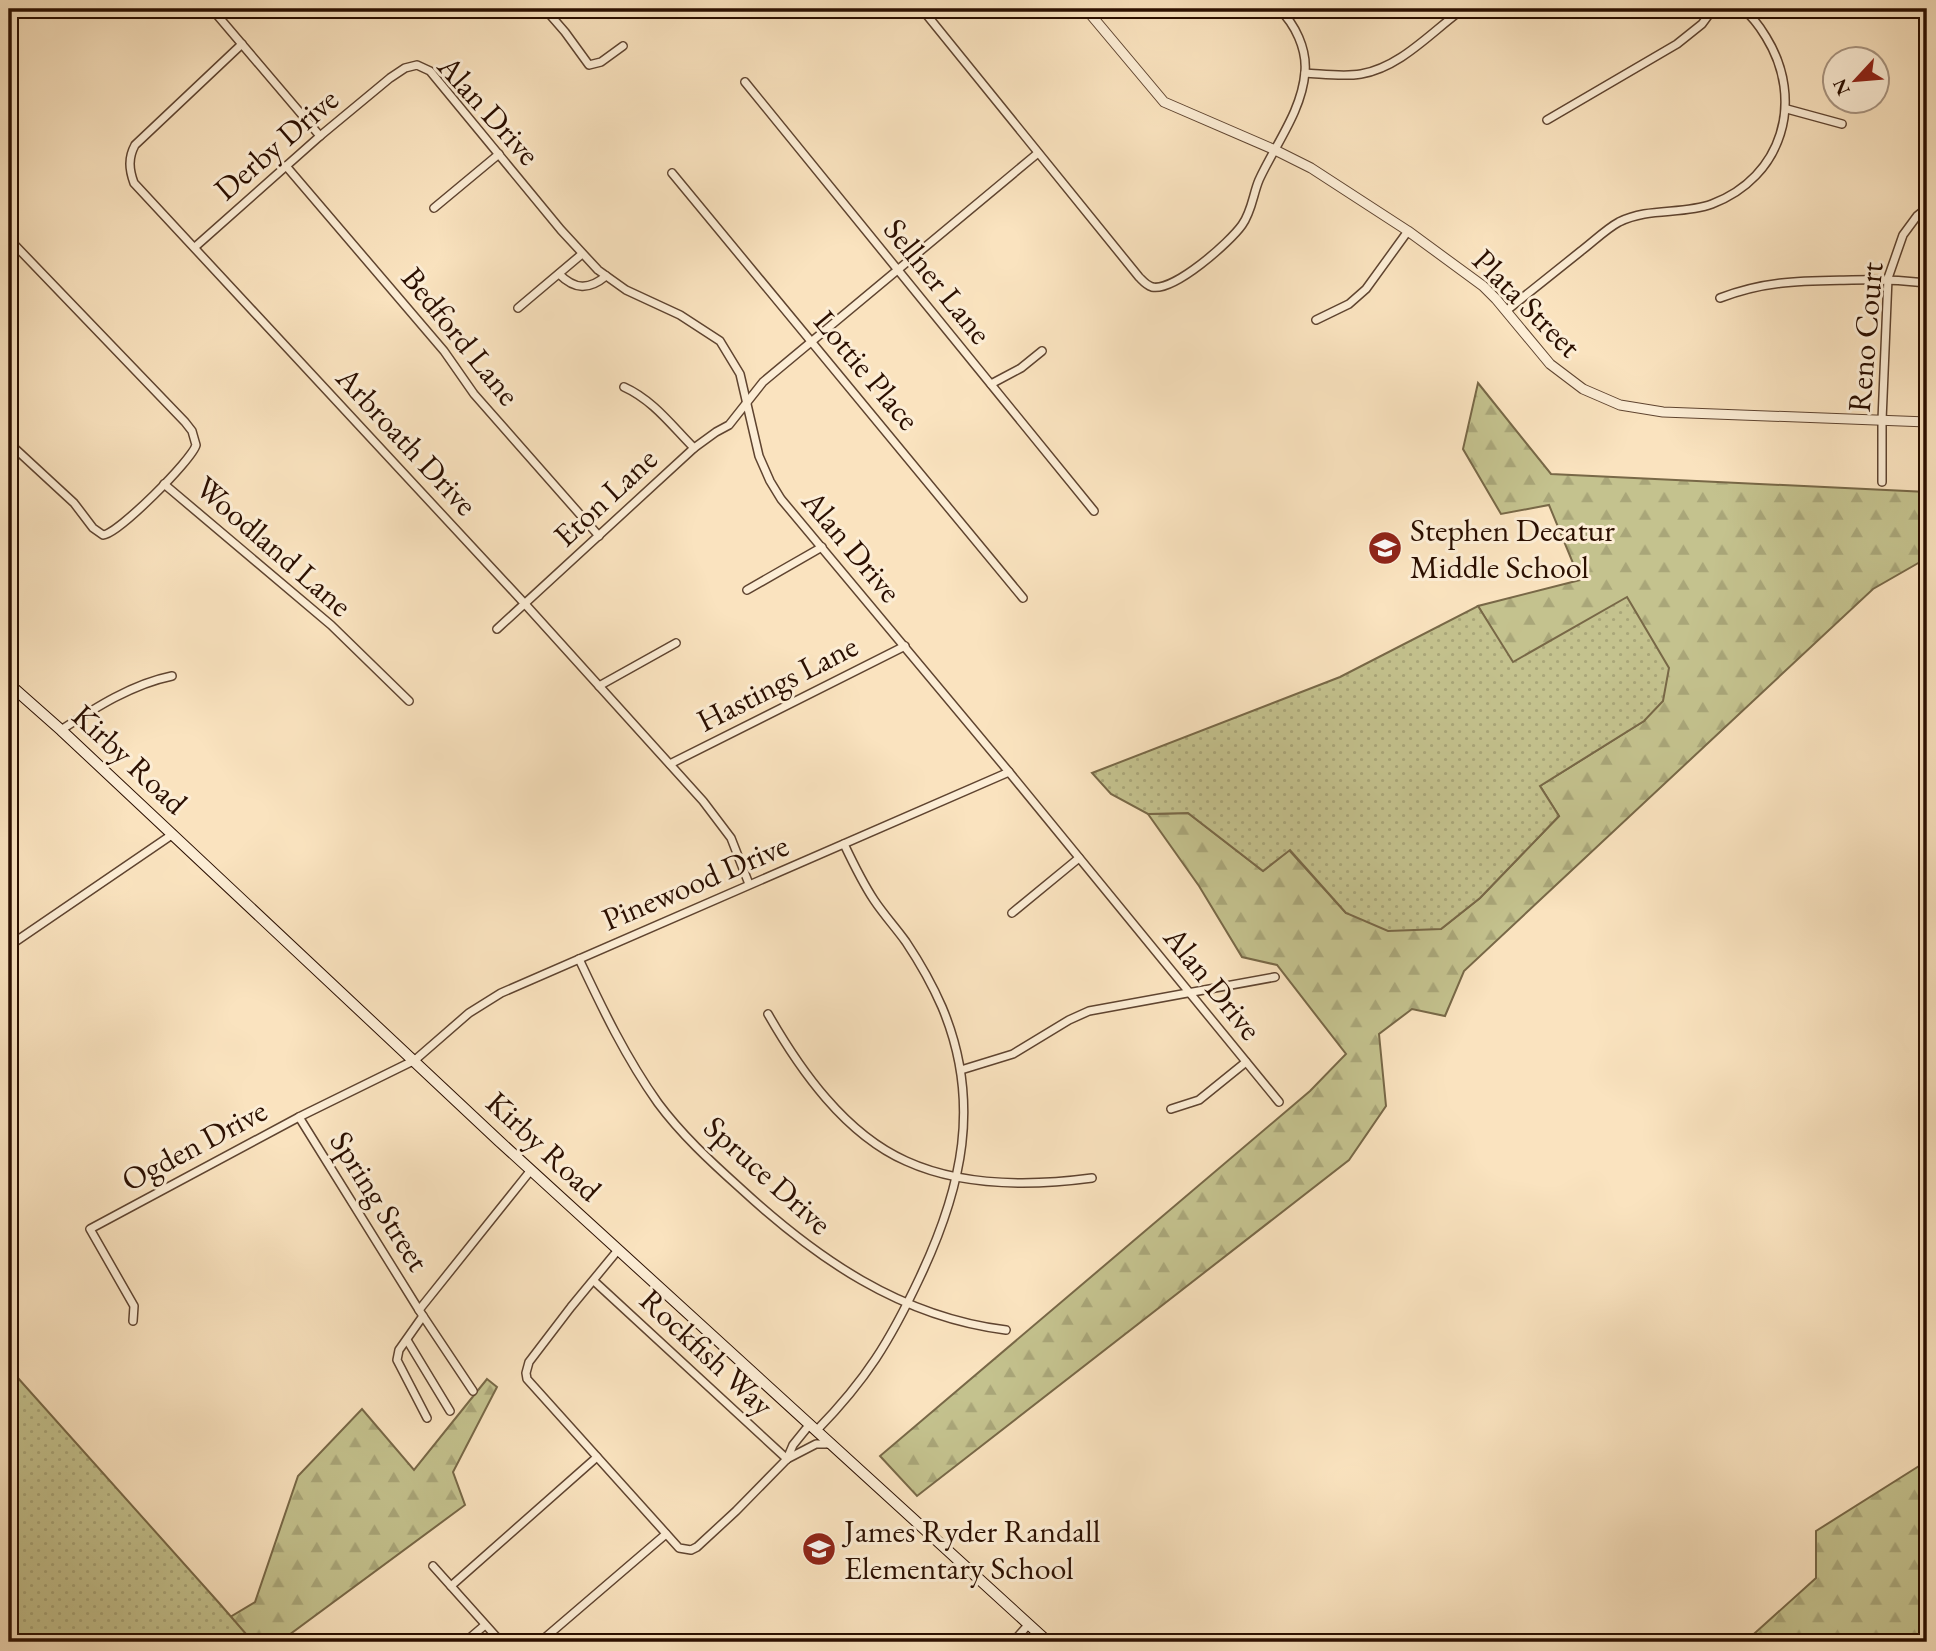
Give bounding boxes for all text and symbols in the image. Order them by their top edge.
street label: Alan Drive [428,45,550,174]
north arrow [1820,46,1890,116]
text: N [1826,74,1856,100]
street label: Derby Drive [205,78,347,210]
street label: Sellner Lane [874,209,1002,353]
street label: Plata Street [1463,239,1591,367]
street label: Bedford Lane [392,258,530,414]
street label: Reno Court [1838,260,1892,414]
street label: Lottie Place [805,301,929,439]
street label: Arbroath Drive [326,357,487,525]
street label: Eton Lane [544,438,666,556]
street label: Woodland Lane [187,466,361,626]
street label: Alan Drive [792,480,911,611]
place label: Stephen Decatur Middle School [1410,509,1615,588]
school or university icon: Stephen Decatur Middle School [1366,529,1404,567]
street label: Hastings Lane [689,624,865,742]
street label: Kirby Road [63,695,197,824]
street label: Pinewood Drive [595,824,795,940]
street label: Alan Drive [1154,917,1272,1048]
street label: Kirby Road [477,1082,611,1211]
street label: Ogden Drive [114,1089,274,1201]
street label: Spruce Drive [695,1106,841,1244]
street label: Spring Street [320,1123,440,1279]
street label: Rockfish Way [631,1279,784,1426]
place label: James Ryder Randall Elementary School [841,1510,1101,1589]
school or university icon: James Ryder Randall Elementary School [800,1530,838,1568]

